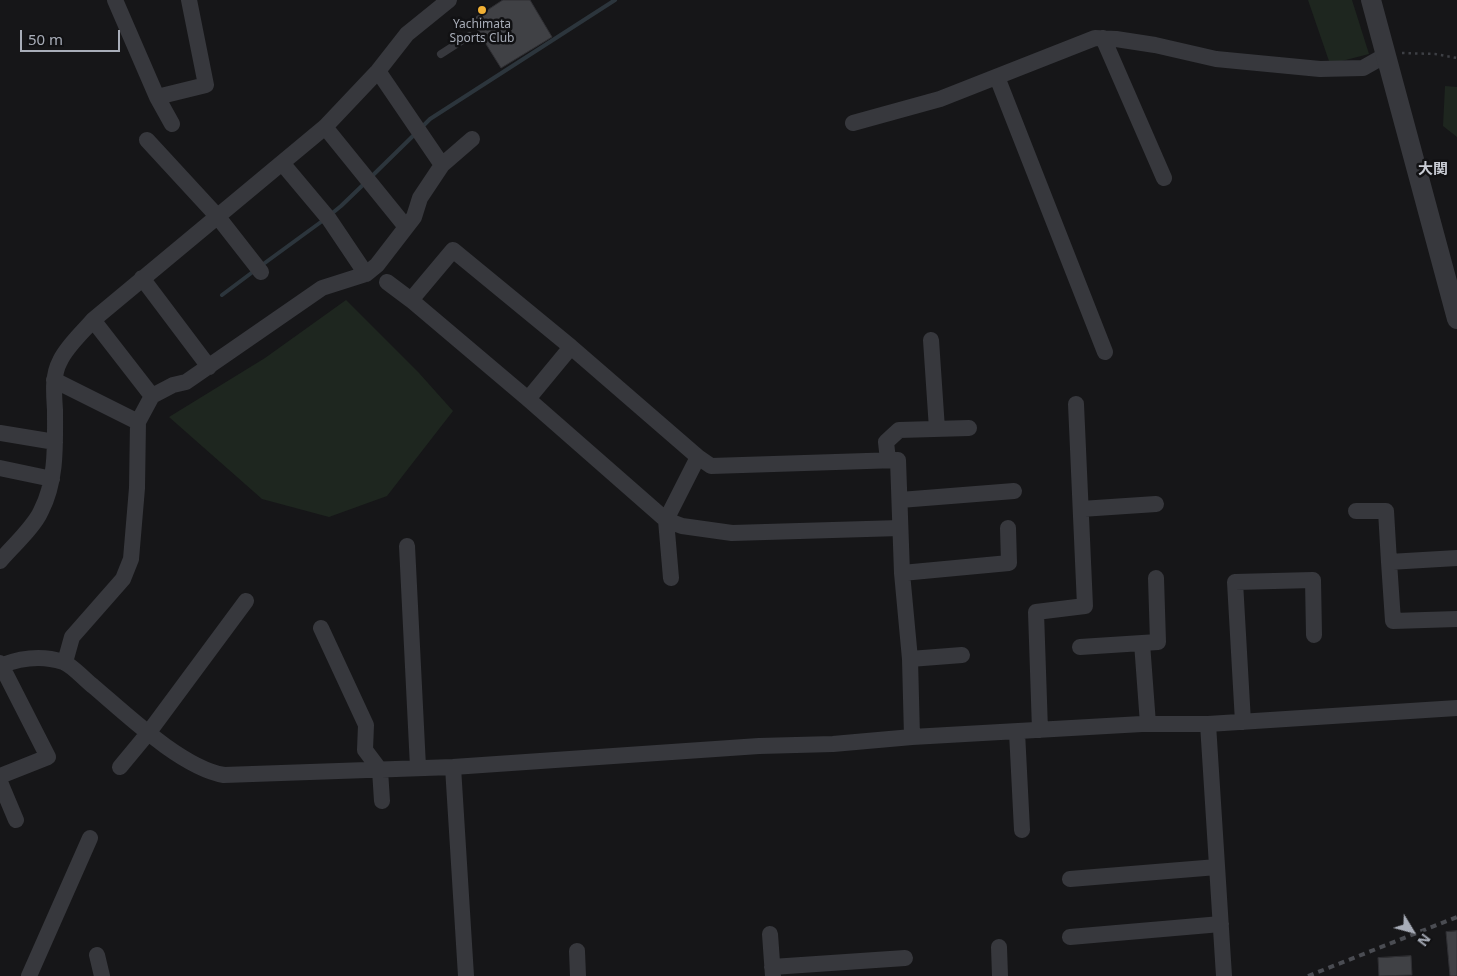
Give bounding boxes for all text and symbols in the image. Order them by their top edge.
marker: Yachimata Sports Club [476,4,488,16]
place label: Yachimata Sports Club [450,18,514,46]
scale bar [22,20,122,52]
text: 50 m [28,29,63,49]
district label: 大関 [1418,161,1448,179]
north arrow [1387,906,1437,956]
text: N [1413,930,1435,951]

